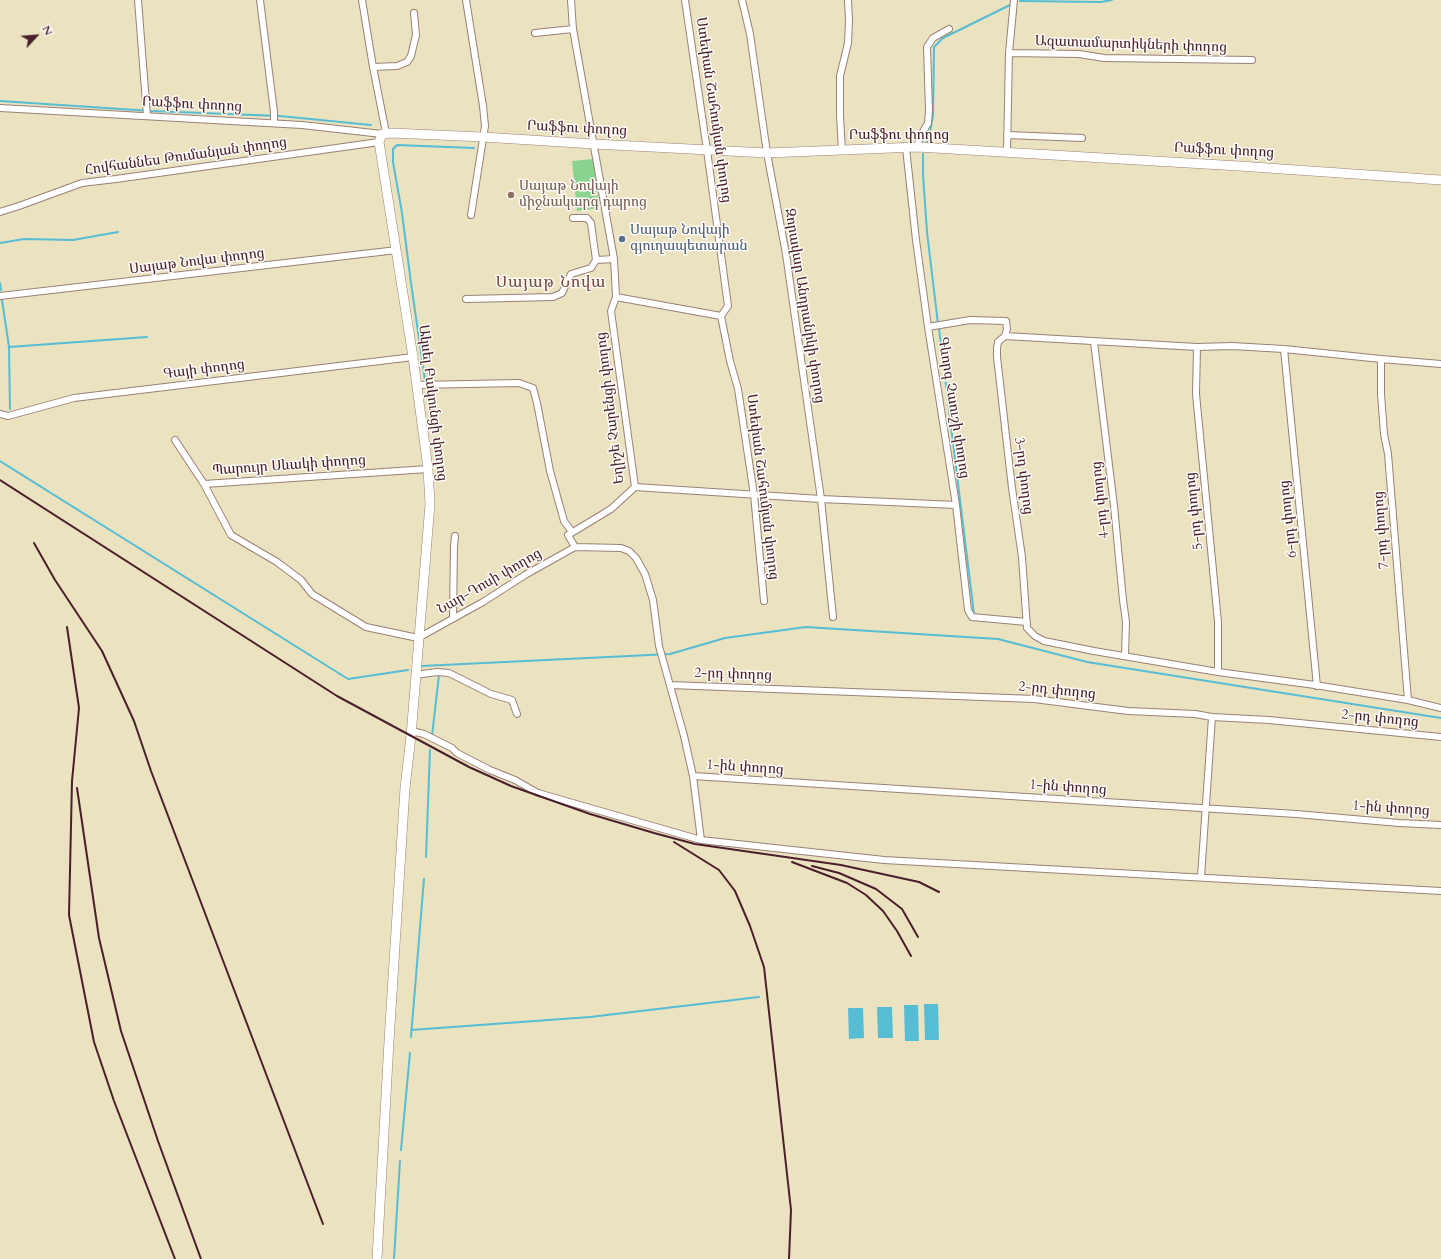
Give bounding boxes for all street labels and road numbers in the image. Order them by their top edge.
street label: Ստեփան Շահումյան փողոց [692,16,734,204]
street label: Ազատամարտիկների փողոց [1035,33,1227,57]
street label: Րաֆֆու փողոց [141,94,243,116]
street label: Րաֆֆու փողոց [526,118,628,140]
street label: Րաֆֆու փողոց [849,128,949,144]
street label: Հովհաննես Թումանյան փողոց [84,134,288,180]
street label: Րաֆֆու փողոց [1173,140,1275,162]
street label: Զորավար Անդրանիկի փողոց [780,207,828,405]
street label: Սայաթ Նովա փողոց [128,245,266,279]
street label: Ակսել Բակունցի փողոց [414,324,450,482]
street label: Եղիշե Չարենցի փողոց [593,331,629,485]
street label: Գևորգ Չաուշի փողոց [934,336,972,480]
street label: Գայի փողոց [162,357,246,383]
street label: Ստեփան Շահումյան փողոց [742,393,782,581]
street label: 3-րդ փողոց [1010,436,1036,516]
street label: Պարույր Սևակի փողոց [212,452,366,480]
street label: 4-րդ փողոց [1089,460,1113,540]
street label: 5-րդ փողոց [1183,471,1207,551]
street label: 6-րդ փողոց [1277,479,1301,559]
street label: 7-րդ փողոց [1371,491,1393,569]
street label: Նար-Դոսի փողոց [435,545,545,619]
street label: 2-րդ փողոց [694,665,772,685]
street label: 2-րդ փողոց [1017,679,1097,703]
street label: 2-րդ փողոց [1340,707,1420,731]
street label: 1-ին փողոց [706,757,784,779]
street label: 1-ին փողոց [1029,777,1107,799]
street label: 1-ին փողոց [1352,798,1430,820]

